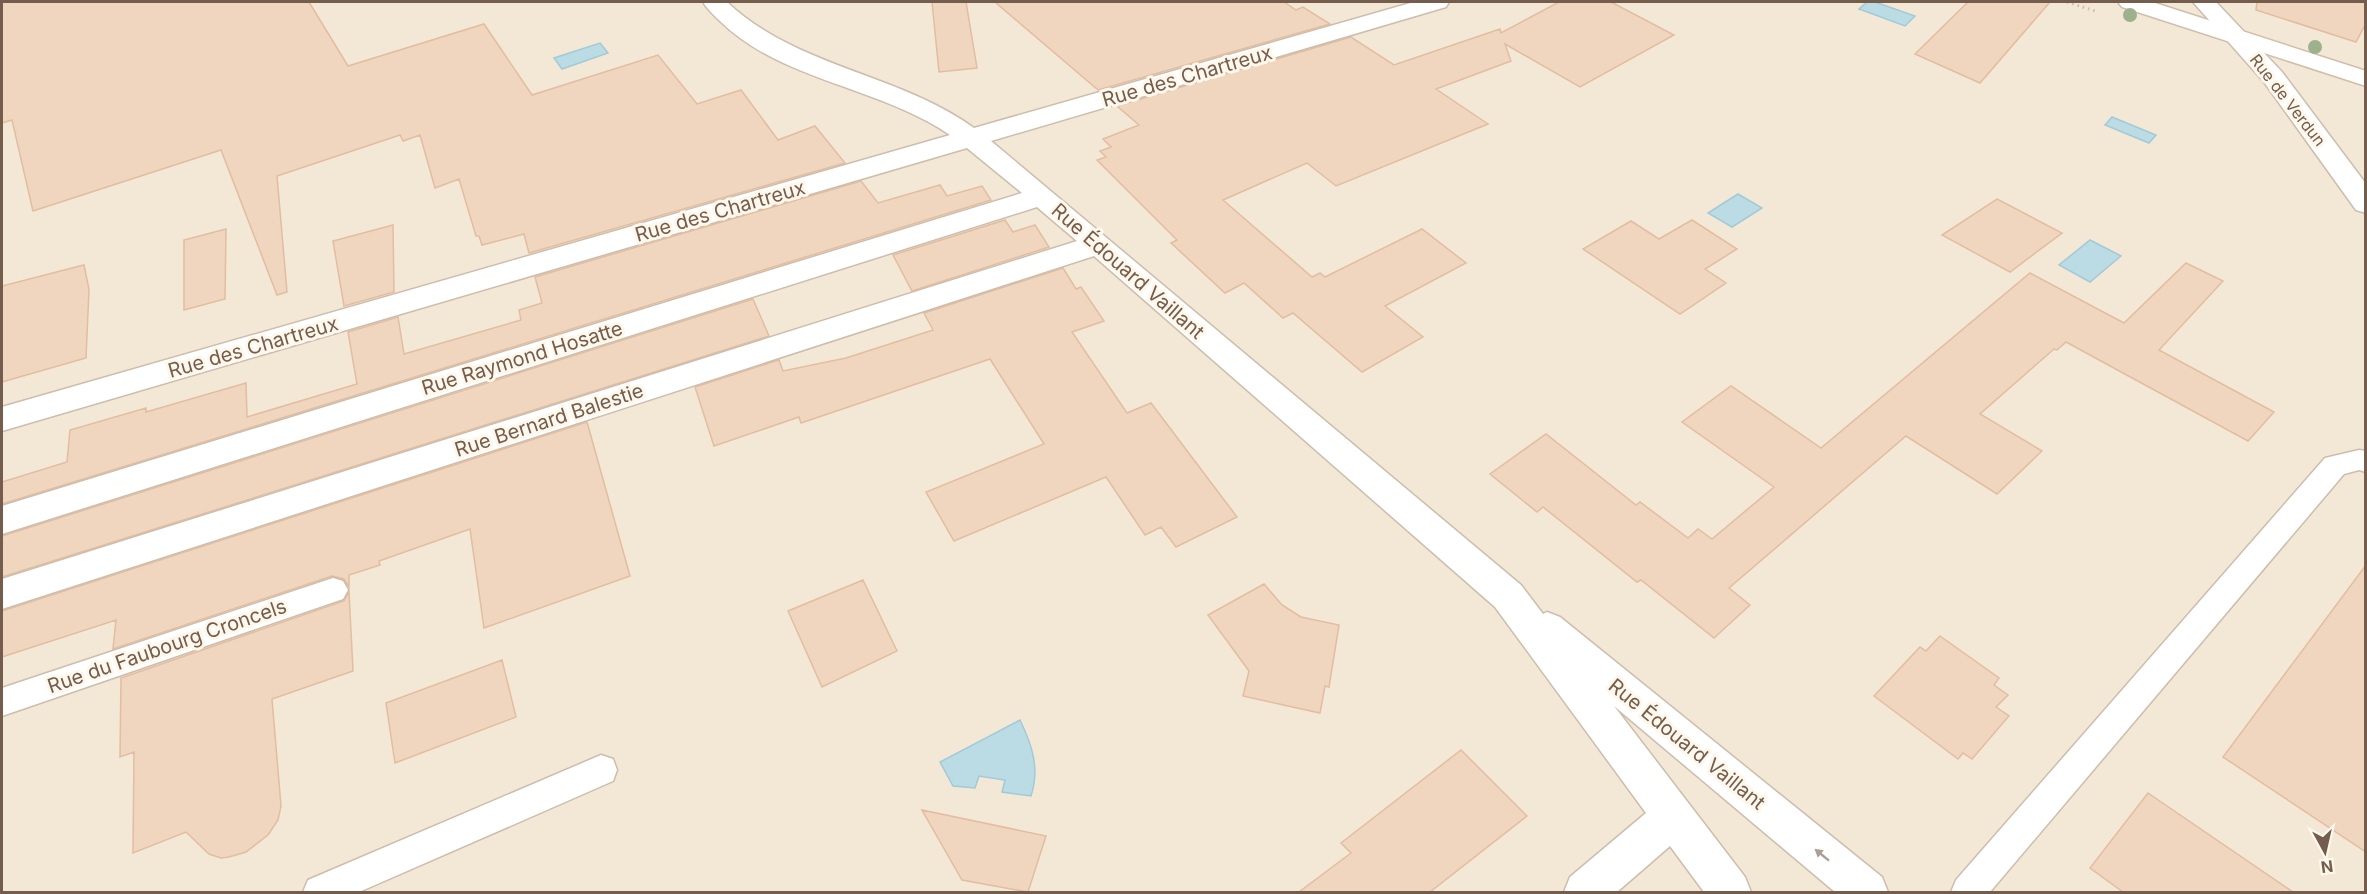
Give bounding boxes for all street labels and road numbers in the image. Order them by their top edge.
street label: Rue des Chartreux [1099,40,1275,112]
street label: Rue de Verdun [2246,50,2330,150]
street label: Rue des Chartreux [632,175,808,247]
street label: Rue Édouard Vaillant [1047,197,1210,344]
street label: Rue des Chartreux [165,311,341,383]
street label: Rue Raymond Hosatte [419,316,625,400]
street label: Rue Bernard Balestie [452,378,646,462]
street label: Rue du Faubourg Croncels [44,594,290,698]
street label: Rue Édouard Vaillant [1604,673,1771,815]

